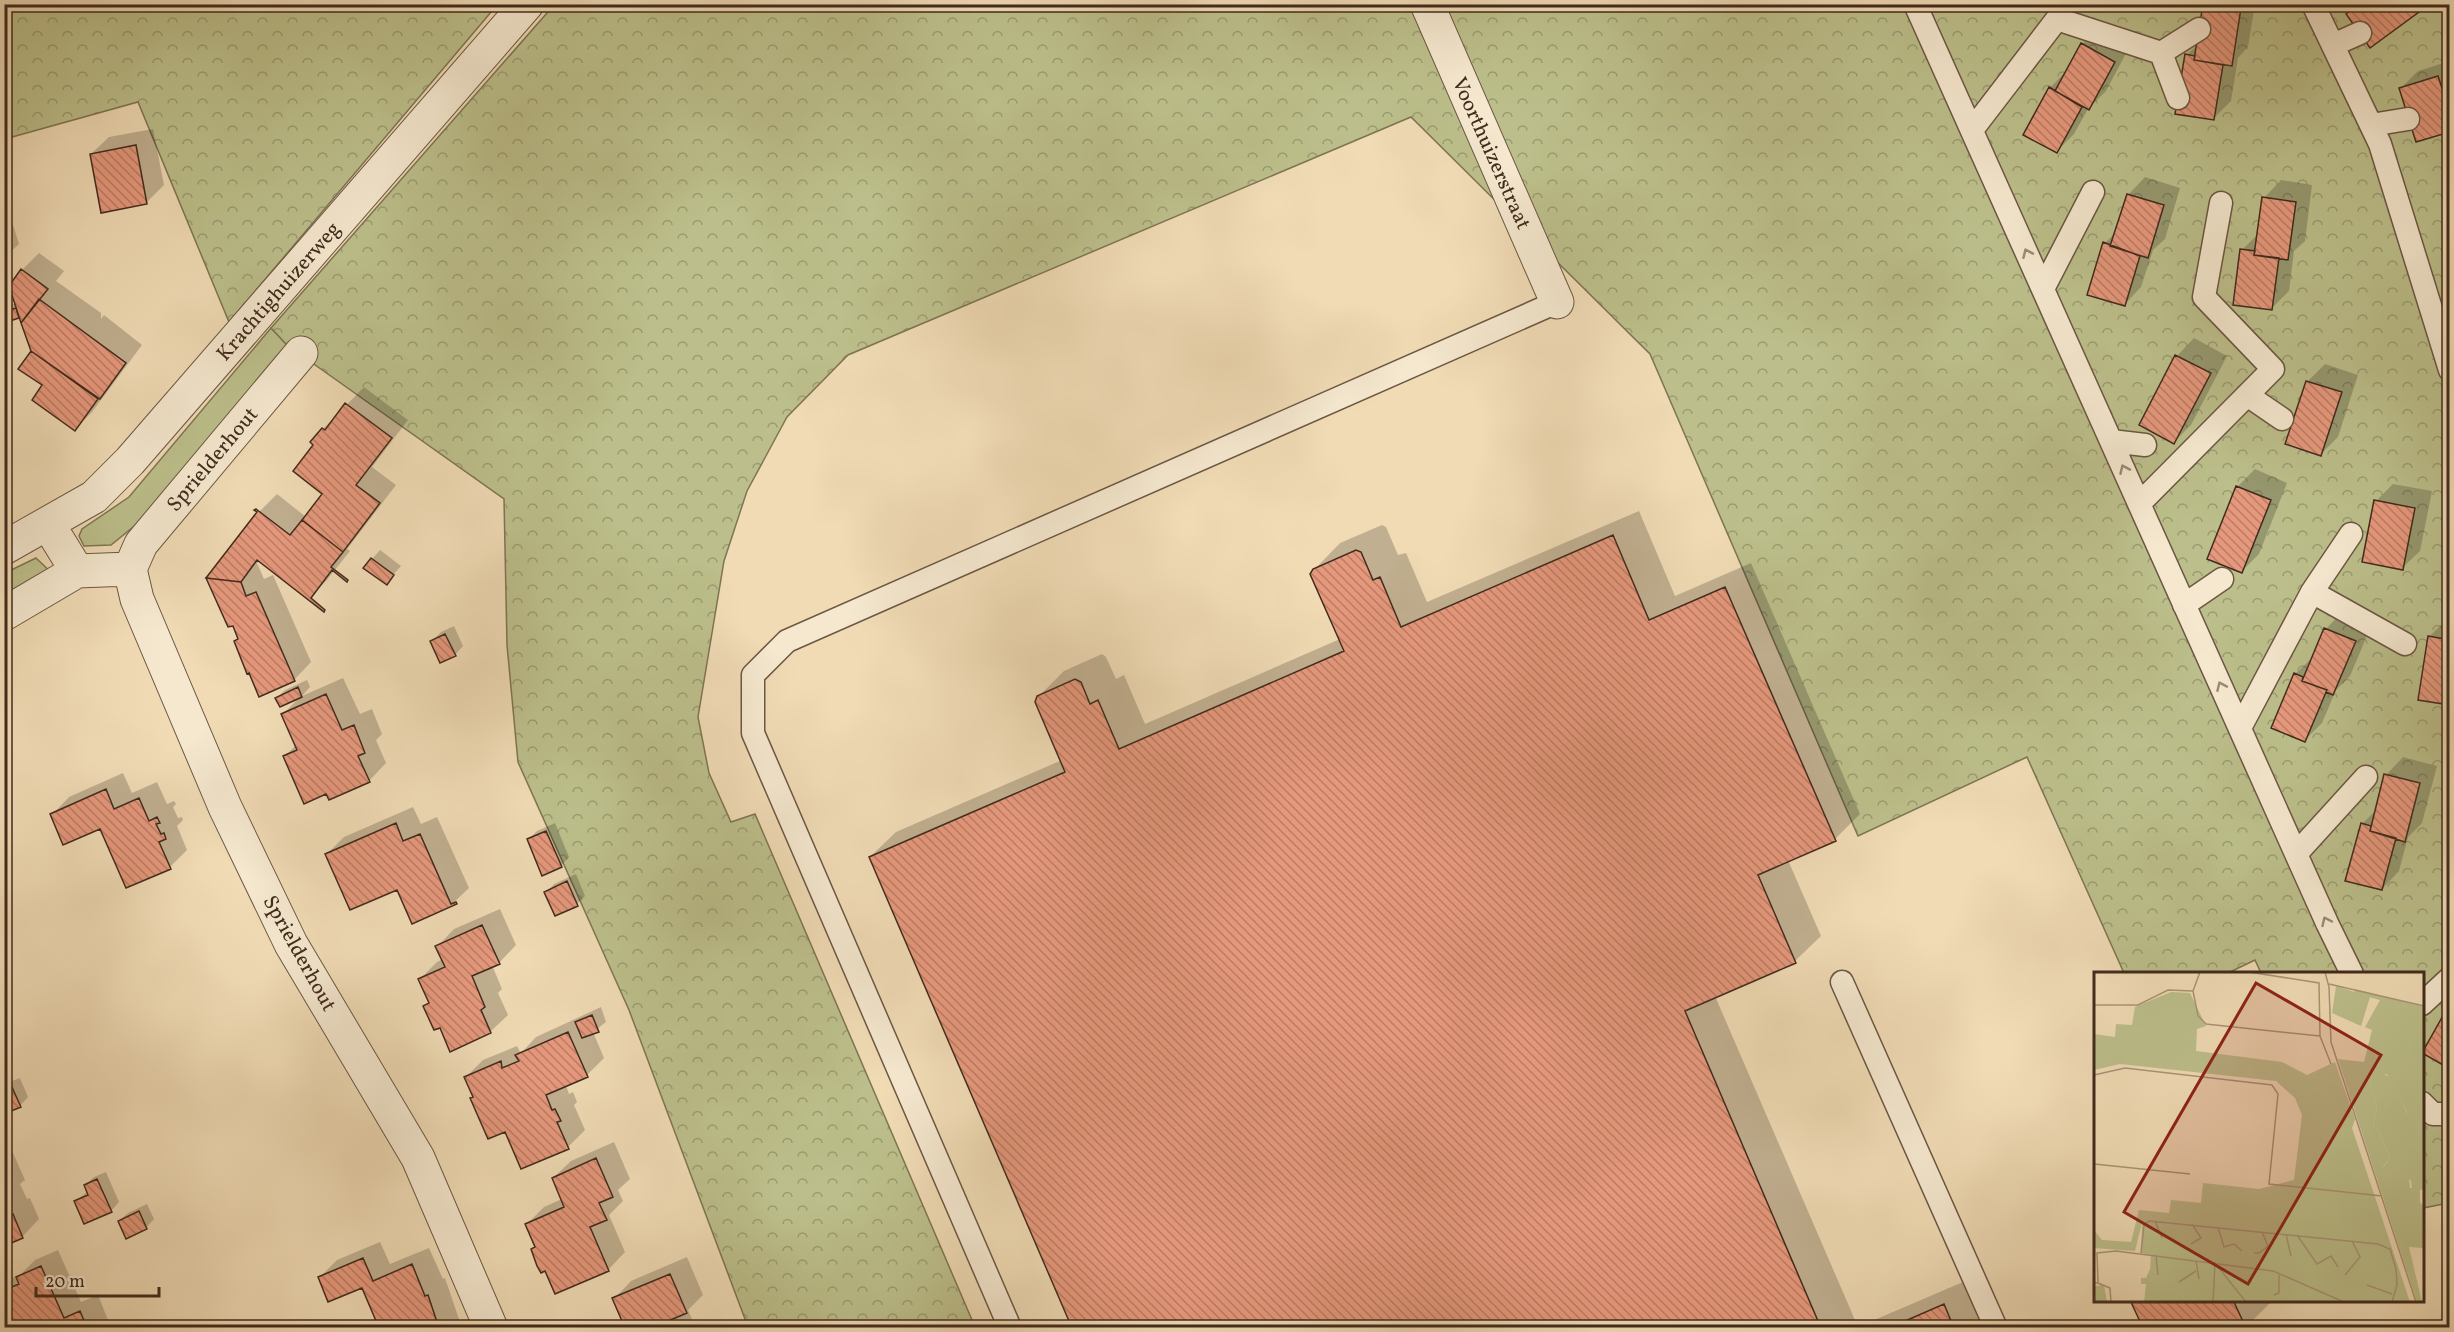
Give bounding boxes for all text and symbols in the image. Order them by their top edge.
street label: Voorthuizerstraat [1444,73,1537,234]
street label: Krachtighuizerweg [210,216,348,368]
one-way arrow [2022,248,2034,259]
street label: Sprielderhout [161,401,266,518]
one-way arrow [2119,465,2131,476]
one-way arrow [2216,681,2228,692]
street label: Sprielderhout [255,891,343,1017]
one-way arrow [2322,916,2334,927]
inset map [2094,972,2424,1302]
scale bar [36,1260,159,1298]
text: 20 m [45,1270,85,1295]

